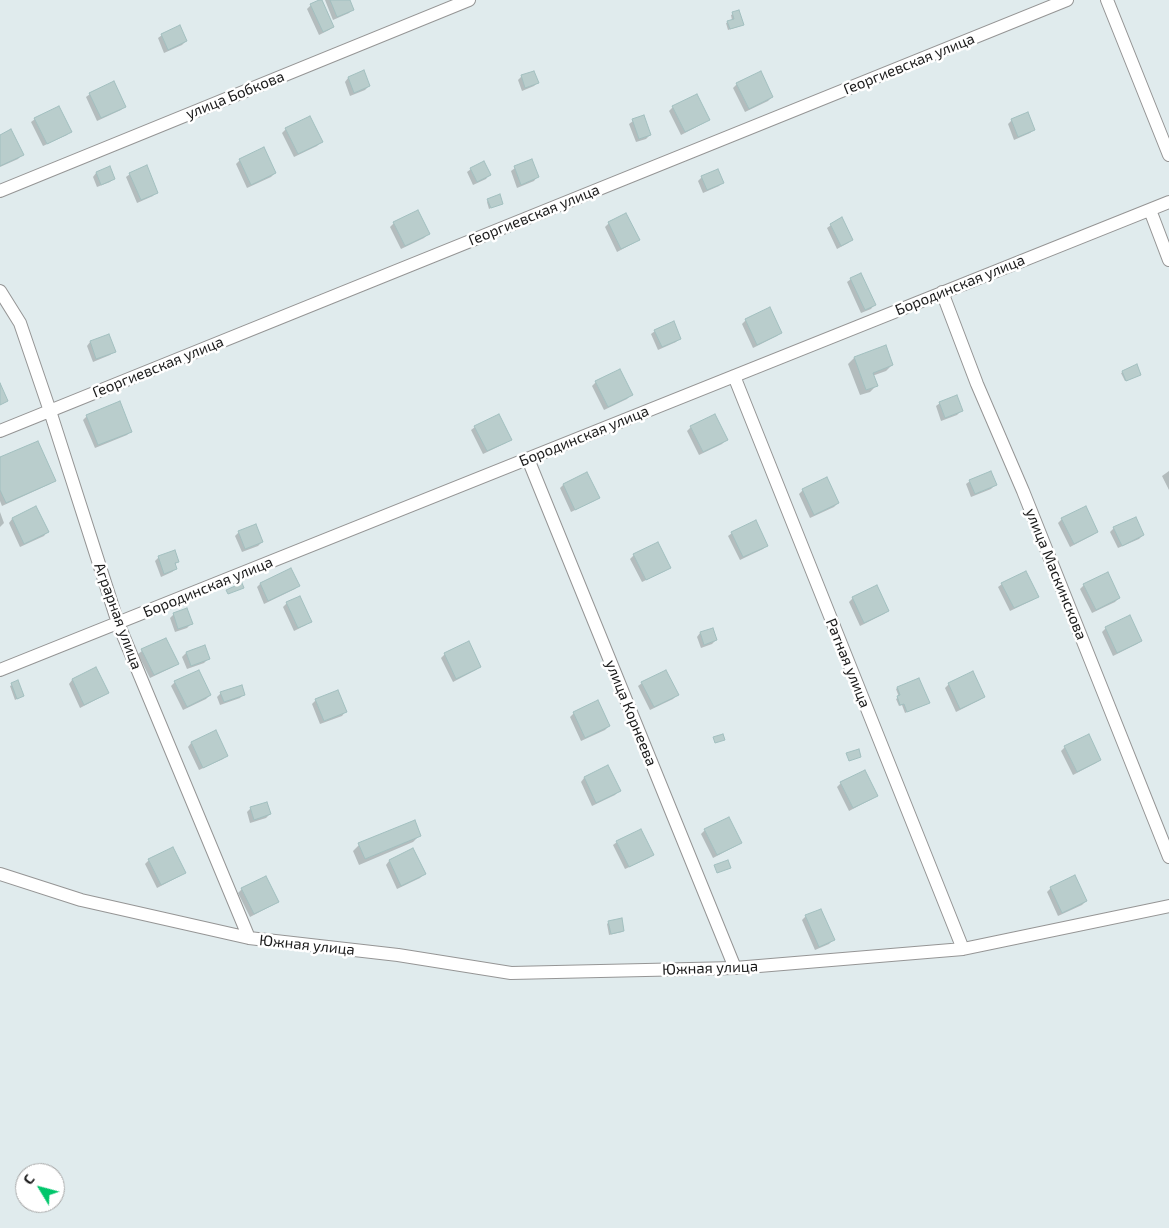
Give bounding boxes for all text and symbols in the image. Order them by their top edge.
street label: Георгиевская улица [841,29,977,99]
street label: улица Бобкова [183,67,287,123]
street label: Георгиевская улица [466,180,602,250]
street label: Бородинская улица [893,251,1027,319]
street label: Георгиевская улица [90,332,226,402]
street label: Бородинская улица [517,402,651,470]
street label: улица Маскинскова [1021,506,1091,642]
street label: Бородинская улица [141,553,275,621]
street label: Аграрная улица [90,560,146,672]
street label: Ратная улица [822,616,874,710]
street label: улица Корнеева [601,657,661,769]
street label: Южная улица [258,931,356,959]
street label: Южная улица [662,957,758,979]
north arrow [15,1163,65,1213]
text: С [19,1171,38,1188]

